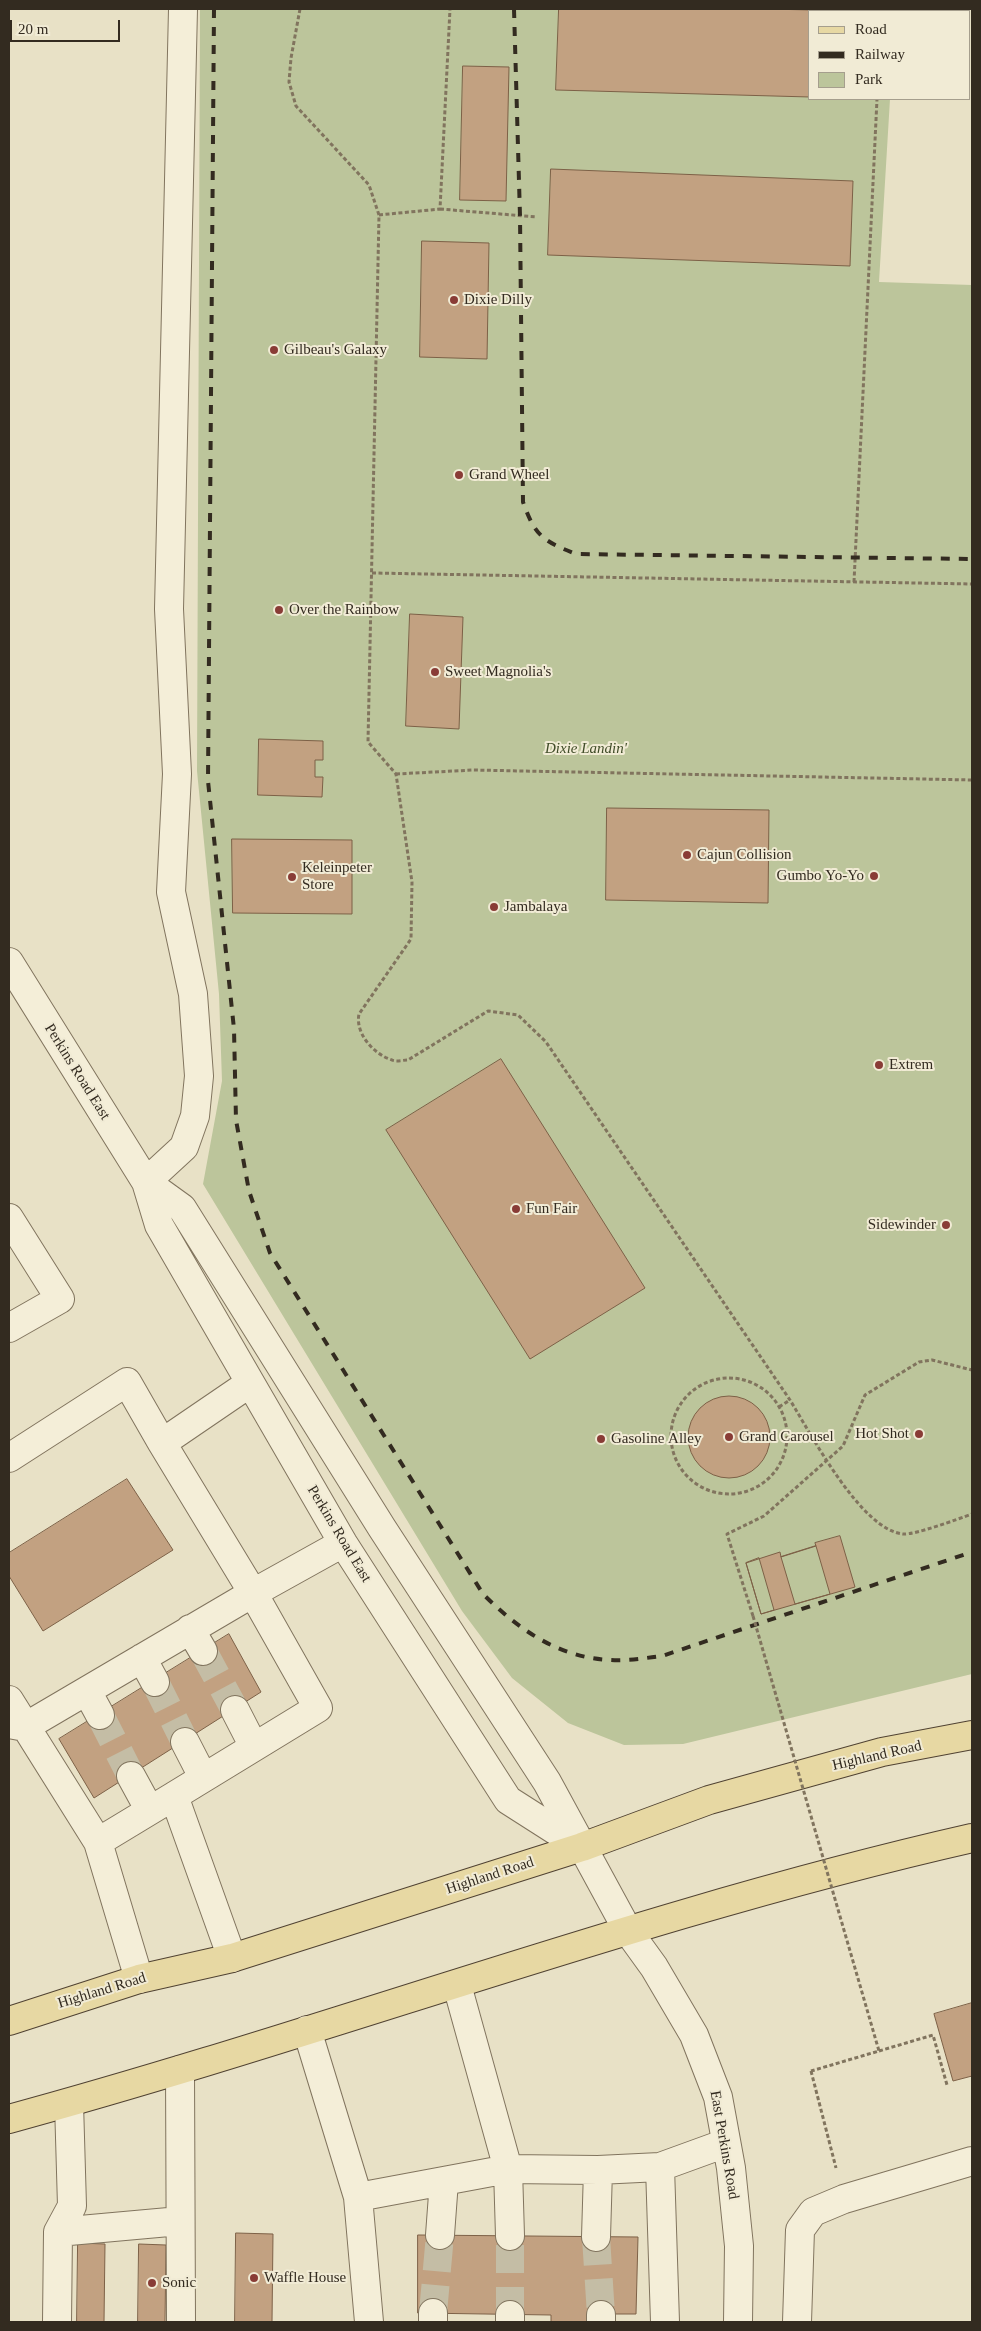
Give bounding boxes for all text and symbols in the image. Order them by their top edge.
scale bar [12,10,122,42]
legend [808,10,971,100]
text: 20 m [18,21,48,37]
text: Road [855,21,887,37]
text: Railway [855,46,905,62]
text: Park [855,71,883,87]
place label: Dixie Dilly [464,291,532,309]
marker: Dixie Dilly [448,294,460,306]
place label: Gilbeau's Galaxy [284,341,387,359]
marker: Gilbeau's Galaxy [268,344,280,356]
place label: Grand Wheel [469,466,549,484]
marker: Grand Wheel [453,469,465,481]
place label: Over the Rainbow [289,601,399,619]
marker: Over the Rainbow [273,604,285,616]
place label: Sweet Magnolia's [445,663,551,681]
marker: Sweet Magnolia's [429,666,441,678]
park label: Dixie Landin' [545,740,627,758]
place label: Cajun Collision [697,846,792,864]
marker: Cajun Collision [681,849,693,861]
place label: Keleinpeter Store [302,859,372,894]
place label: Gumbo Yo-Yo [777,867,864,885]
marker: Gumbo Yo-Yo [868,870,880,882]
marker: Keleinpeter Store [286,871,298,883]
place label: Jambalaya [504,898,567,916]
marker: Jambalaya [488,901,500,913]
street label: Perkins Road East [40,1021,114,1123]
place label: Extrem [889,1056,933,1074]
marker: Extrem [873,1059,885,1071]
place label: Fun Fair [526,1200,577,1218]
marker: Fun Fair [510,1203,522,1215]
place label: Sidewinder [868,1216,936,1234]
marker: Sidewinder [940,1219,952,1231]
place label: Hot Shot [855,1425,909,1443]
place label: Grand Carousel [739,1428,834,1446]
marker: Hot Shot [913,1428,925,1440]
place label: Gasoline Alley [611,1430,701,1448]
marker: Grand Carousel [723,1431,735,1443]
marker: Gasoline Alley [595,1433,607,1445]
street label: Perkins Road East [303,1482,375,1586]
street label: Highland Road [831,1737,923,1775]
street label: Highland Road [444,1853,536,1899]
street label: Highland Road [56,1969,148,2013]
street label: East Perkins Road [706,2089,742,2201]
place label: Waffle House [264,2269,346,2287]
marker: Waffle House [248,2272,260,2284]
place label: Sonic [162,2274,196,2292]
marker: Sonic [146,2277,158,2289]

